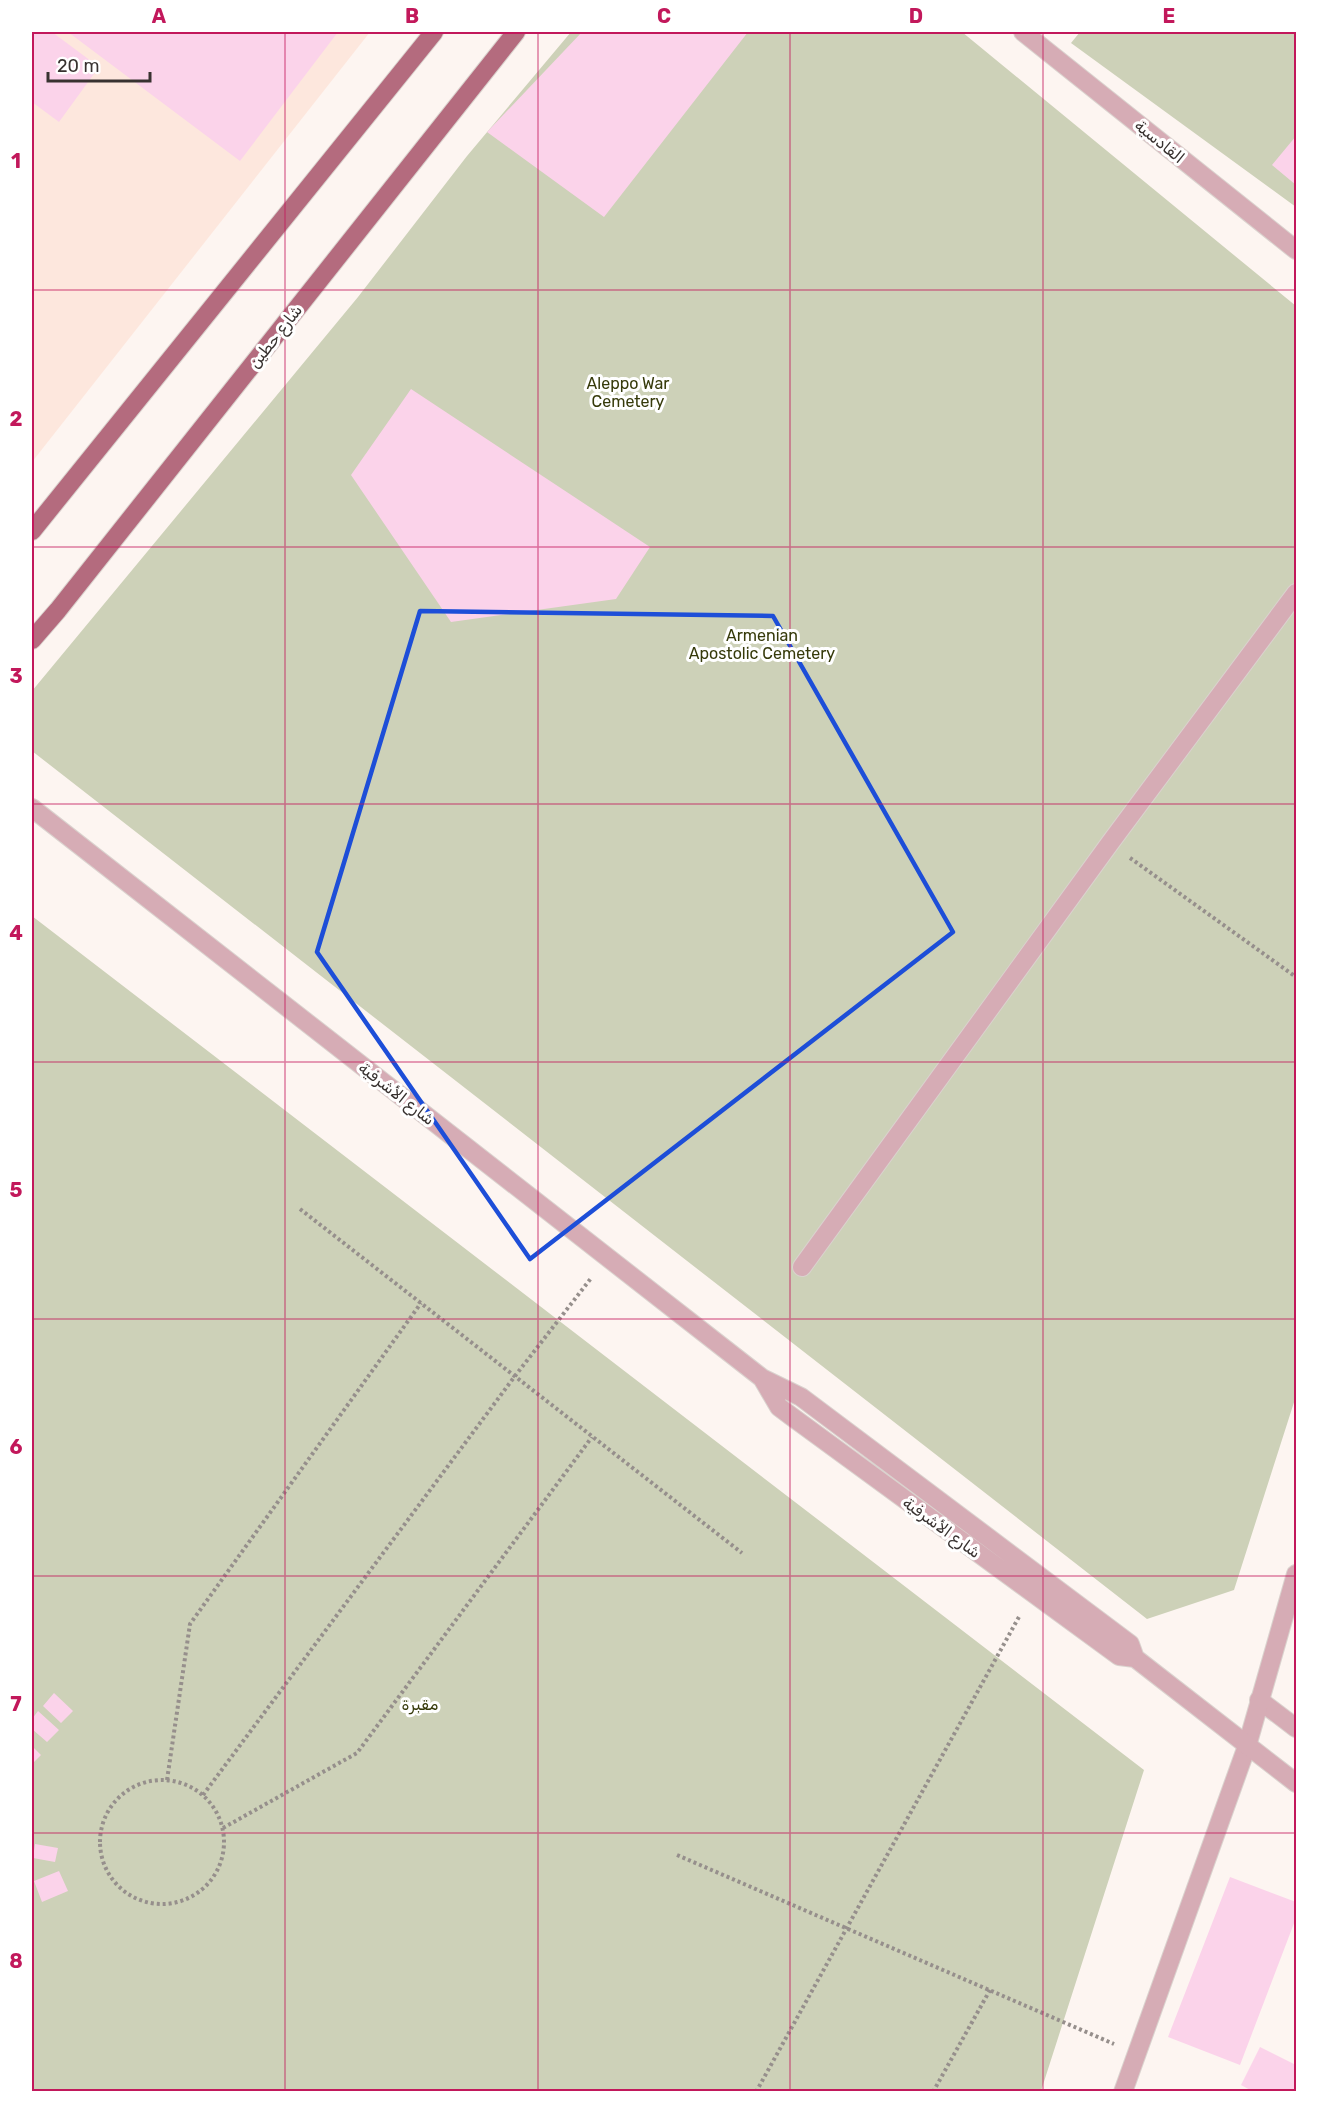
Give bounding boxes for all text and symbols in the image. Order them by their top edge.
text: A [152,4,167,28]
text: B [405,4,419,28]
text: C [657,4,671,28]
text: D [909,4,923,28]
text: E [1163,4,1175,28]
scale bar [48,45,150,83]
text: 20 m [57,55,99,77]
street label: القادسية [1131,116,1188,167]
text: 1 [11,149,21,173]
street label: شارع حطين [245,301,308,373]
park label: Aleppo War Cemetery [587,374,669,411]
text: 2 [10,407,23,431]
park label: Armenian Apostolic Cemetery [689,626,835,663]
text: 3 [9,664,23,688]
text: 4 [9,921,23,945]
street label: شارع الأشرفية [354,1058,439,1131]
text: 5 [10,1178,23,1202]
text: 6 [9,1435,23,1459]
street label: شارع الأشرفية [898,1493,984,1564]
text: 7 [10,1692,22,1716]
park label: مقبرة [402,1695,439,1715]
text: 8 [9,1949,23,1973]

